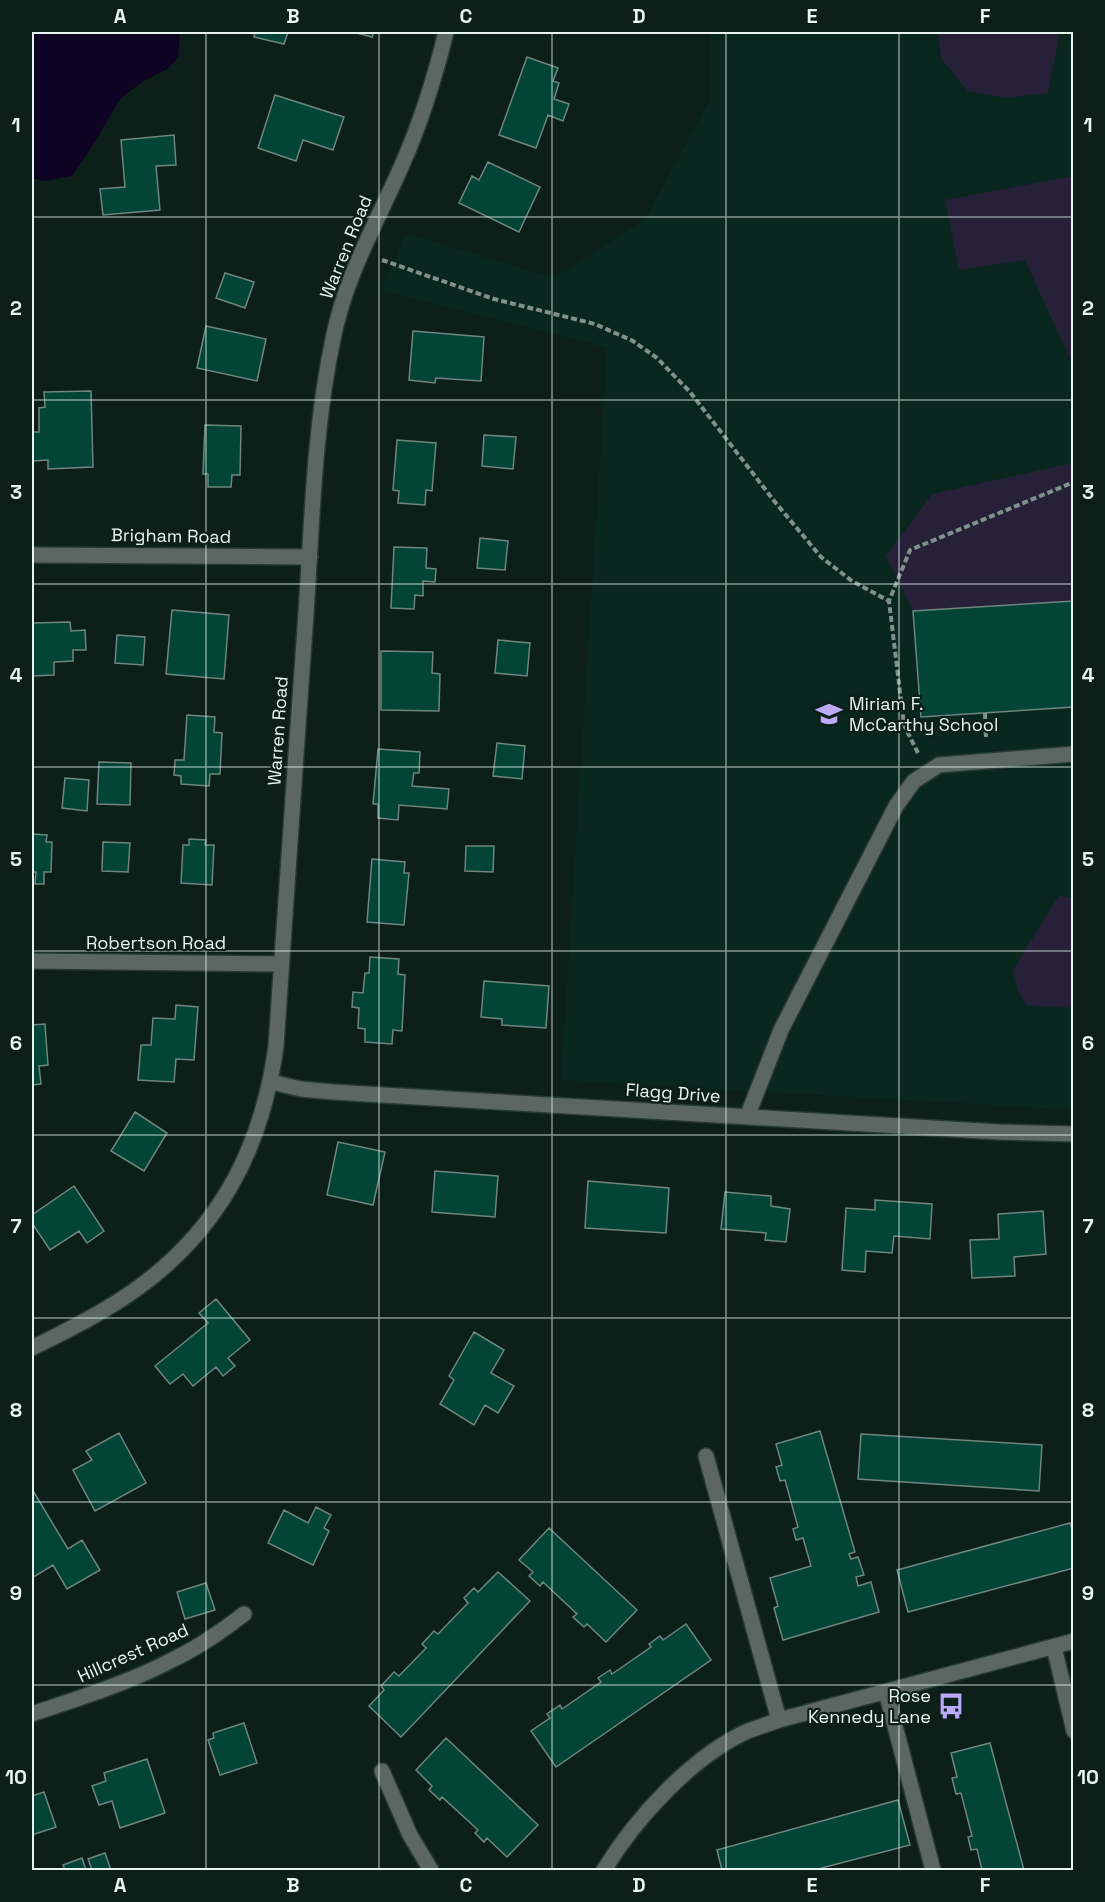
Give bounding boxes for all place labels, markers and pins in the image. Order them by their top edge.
place label: Miriam F. McCarthy School [849,692,998,736]
school or university icon: Miriam F. McCarthy School [814,699,844,729]
place label: Rose Kennedy Lane [808,1684,931,1728]
bus stop icon: Rose Kennedy Lane [936,1691,966,1721]

